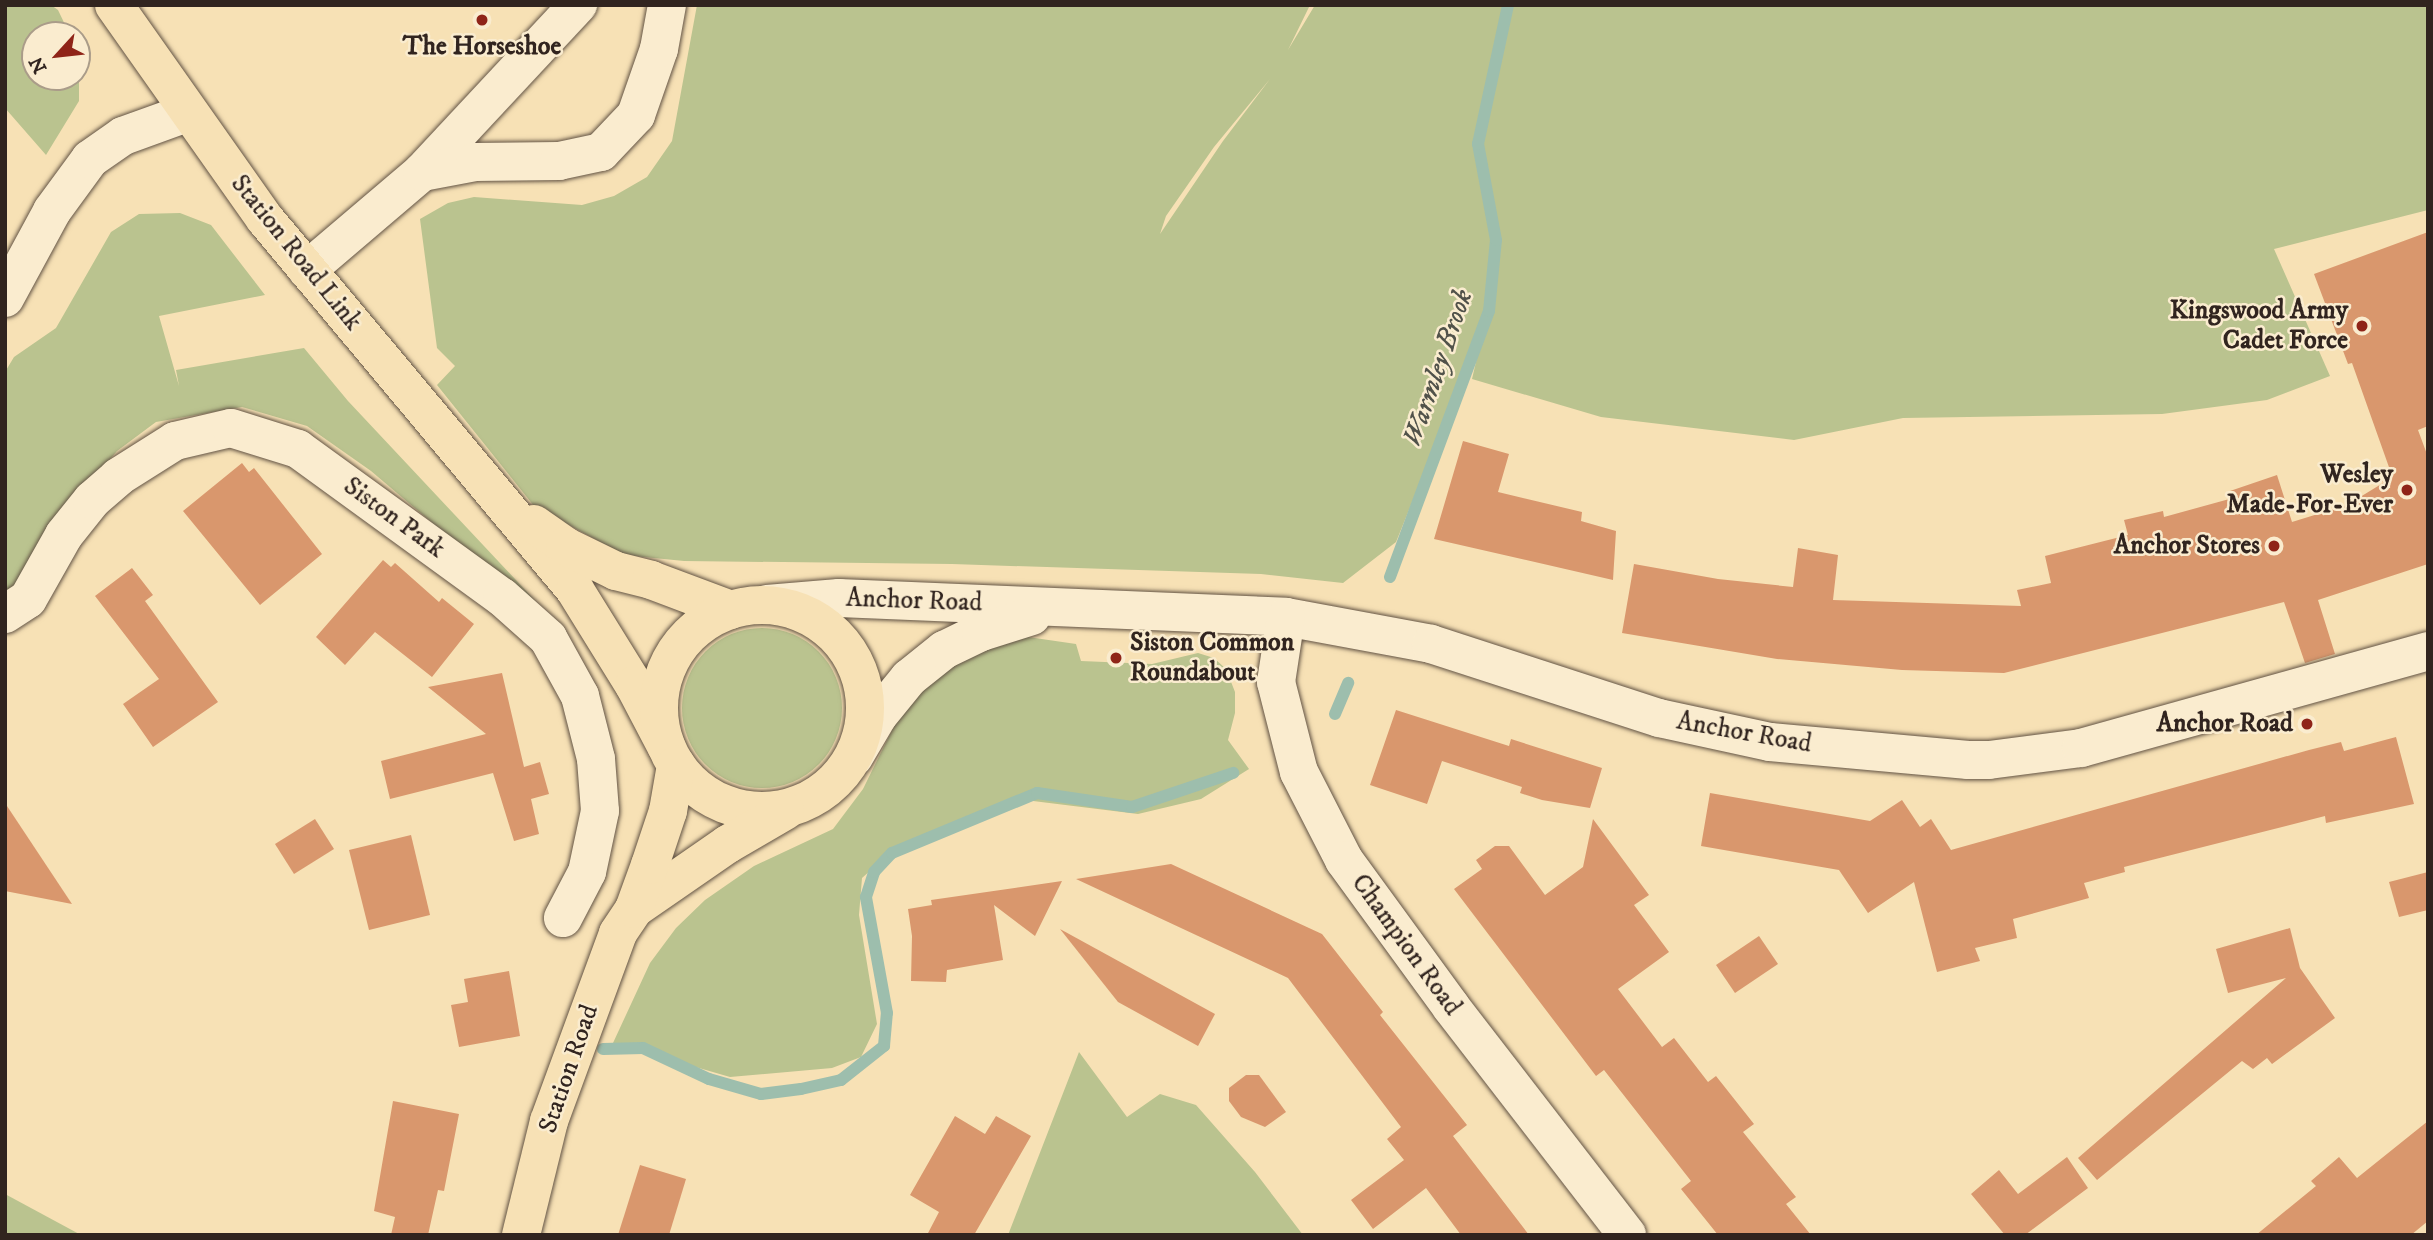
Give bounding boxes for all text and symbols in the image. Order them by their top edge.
marker: The Horseshoe [474,12,490,28]
north arrow [21,21,91,91]
place label: The Horseshoe [403,31,561,63]
text: N [25,53,52,77]
street label: Station Road Link [224,169,368,337]
water label: Warmley Brook [1395,285,1481,451]
place label: Kingswood Army Cadet Force [2170,295,2348,356]
marker: Kingswood Army Cadet Force [2354,318,2370,334]
place label: Wesley Made-For-Ever [2226,459,2393,520]
street label: Siston Park [337,471,451,565]
marker: Wesley Made-For-Ever [2399,482,2415,498]
place label: Anchor Stores [2114,530,2260,562]
marker: Anchor Stores [2266,538,2282,554]
street label: Anchor Road [845,583,983,619]
place label: Siston Common Roundabout [1130,627,1294,688]
marker: Siston Common Roundabout [1108,650,1124,666]
street label: Anchor Road [1674,706,1814,760]
place label: Anchor Road [2157,708,2293,740]
marker: Anchor Road [2299,716,2315,732]
street label: Champion Road [1344,868,1468,1022]
street label: Station Road [532,1001,606,1137]

